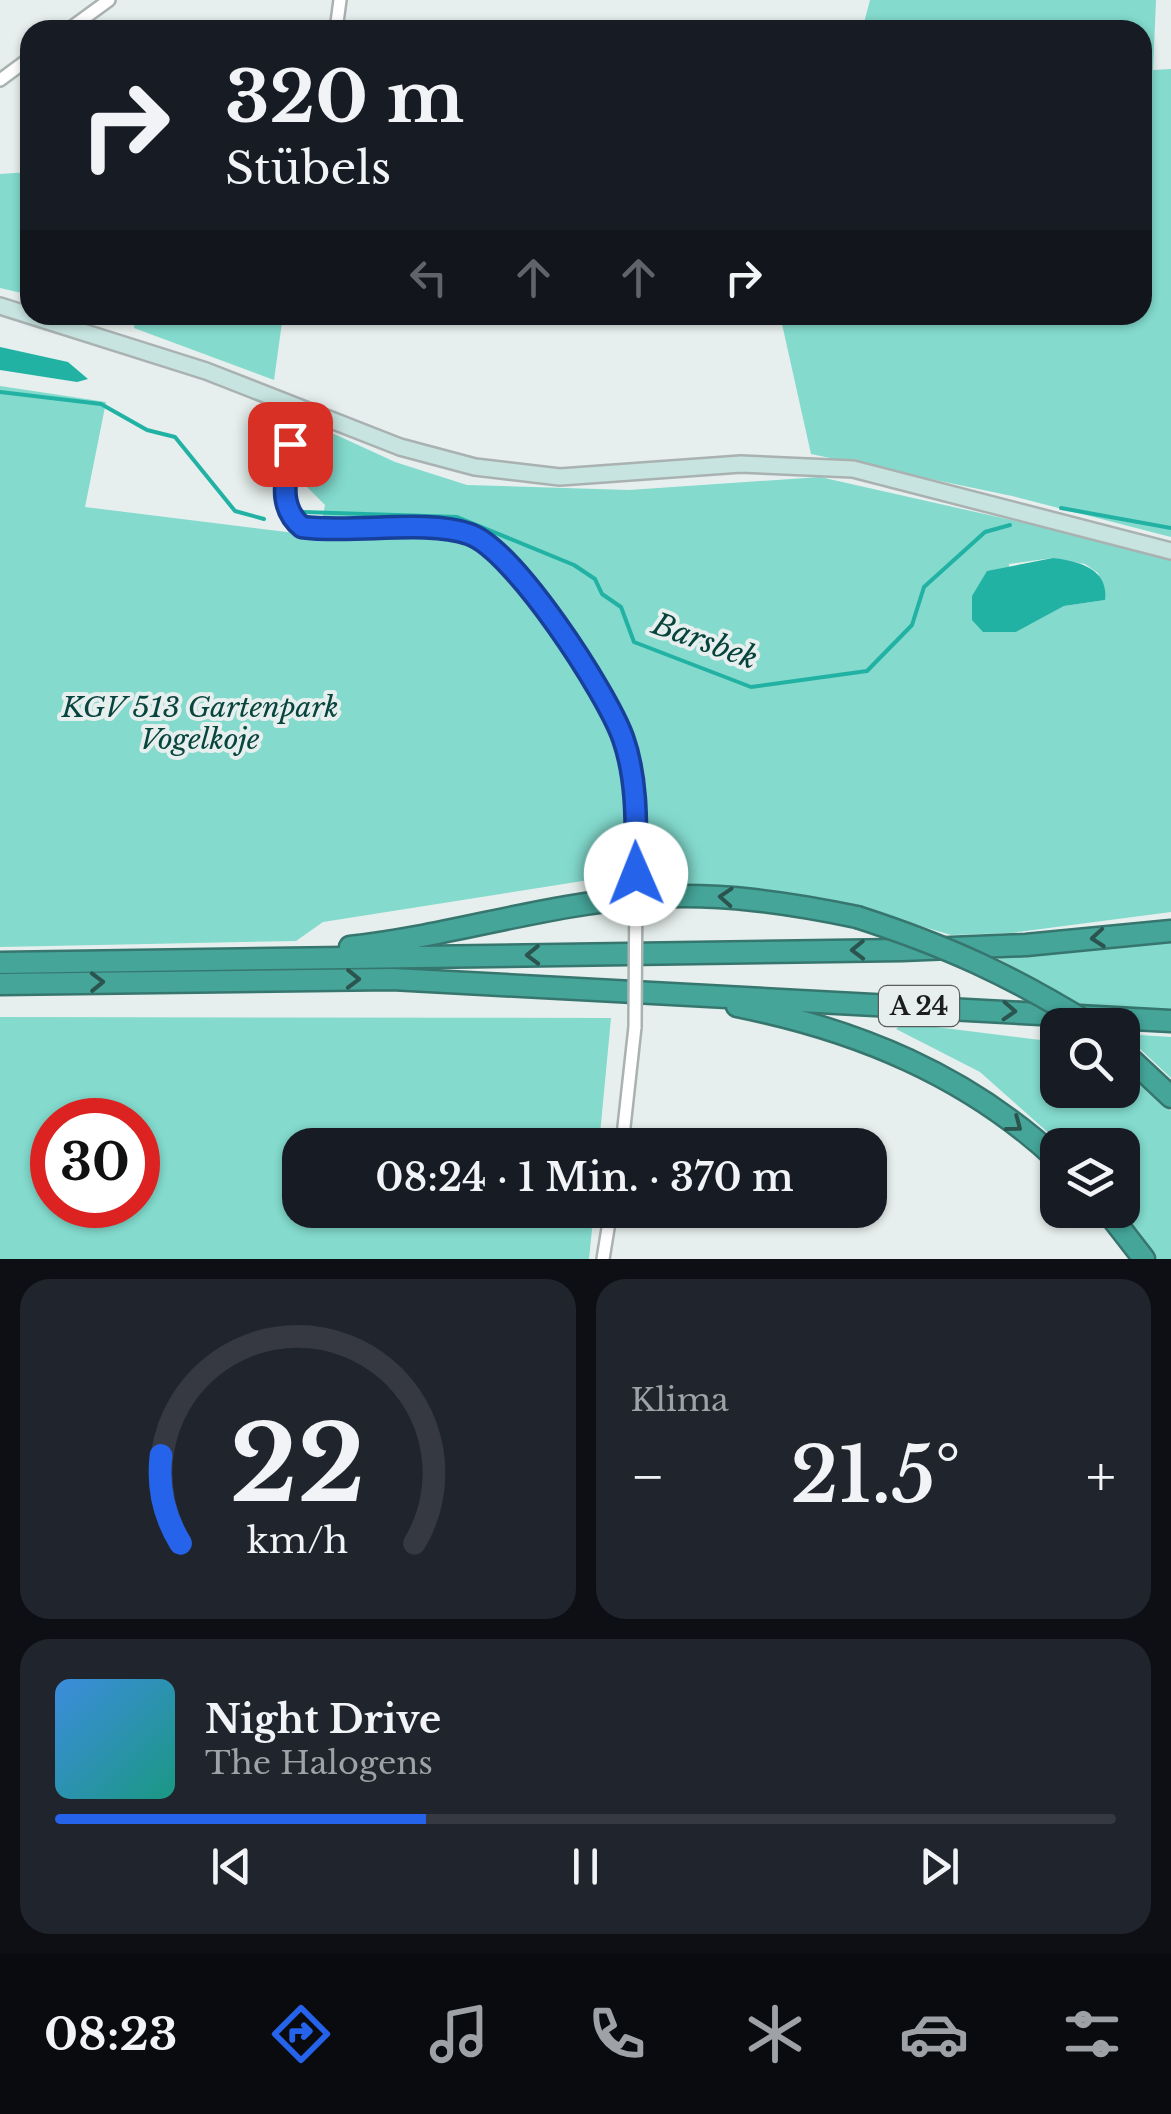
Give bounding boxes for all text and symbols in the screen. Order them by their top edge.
text: 320 m [225,54,464,141]
icon: right [60,60,190,190]
text: Stübels [225,140,391,196]
icon: left [401,250,456,305]
icon: ahead [506,250,561,305]
icon: ahead [611,250,666,305]
icon: right [716,250,771,305]
pin [248,402,333,487]
icon: arrive [263,417,318,472]
water label: Barsbek [646,605,763,677]
park label: KGV 513 Gartenpark Vogelkoje [60,690,339,757]
position arrow [584,822,688,926]
one-way arrow [718,887,734,909]
one-way arrow [1090,927,1106,949]
one-way arrow [850,940,866,961]
one-way arrow [525,944,540,966]
one-way arrow [346,968,361,990]
one-way arrow [90,972,106,993]
road number: A 24 [879,986,959,1026]
one-way arrow [1001,1000,1017,1021]
map controls [1040,1008,1140,1228]
button: search [1040,1008,1140,1108]
speed limit sign: 30 [30,1098,160,1228]
one-way arrow [1004,1113,1022,1130]
button: layers [1040,1128,1140,1228]
text: 08:24 · 1 Min. · 370 m [375,1154,794,1201]
text: Klima [631,1380,729,1420]
text: 22 [230,1400,365,1529]
text: 21.5° [791,1429,961,1522]
text: − [631,1443,665,1511]
text: + [1086,1443,1116,1511]
text: km/h [247,1518,348,1563]
text: Night Drive [205,1696,441,1743]
text: The Halogens [205,1743,433,1783]
icon: previous [204,1839,259,1894]
icon: pause [558,1839,613,1894]
icon: next [912,1839,967,1894]
icon: directions [266,1999,336,2069]
icon: music [424,1999,494,2069]
icon: phone [582,1999,652,2069]
icon: climate [740,1999,810,2069]
icon: car [899,1999,969,2069]
icon: filters [1057,1999,1127,2069]
text: 08:23 [44,2006,177,2062]

